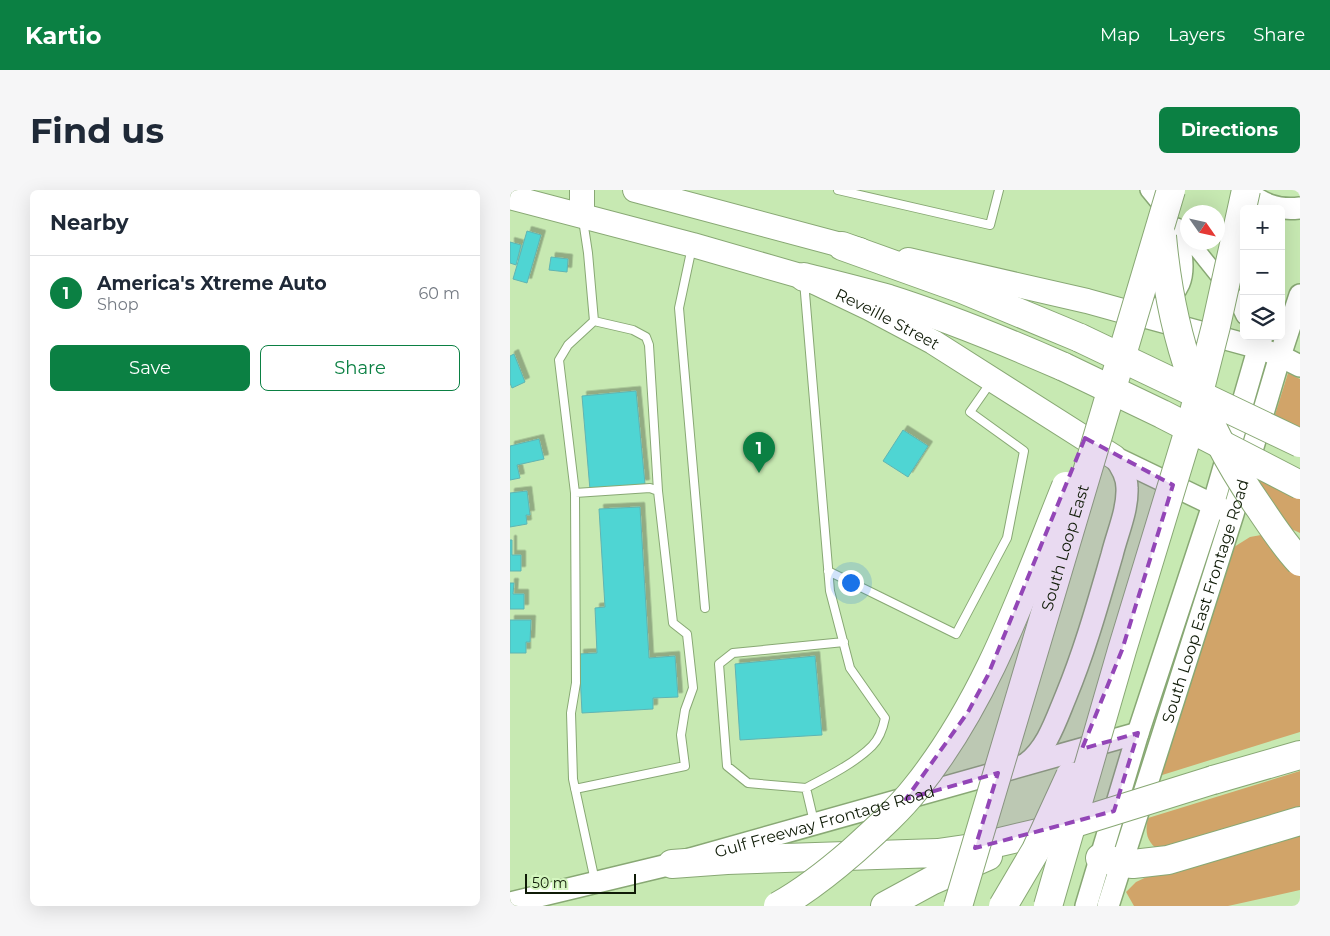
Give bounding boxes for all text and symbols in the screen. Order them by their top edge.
text: Kartio [25,21,101,50]
text: Map [1100,24,1140,46]
text: Layers [1168,24,1225,46]
text: Share [1253,24,1305,46]
button: Directions [1159,107,1300,153]
text: Find us [30,109,164,152]
north arrow [1180,205,1225,250]
map controls [1240,205,1285,340]
button: + [1240,205,1285,250]
text: Nearby [50,210,129,235]
button: − [1240,250,1285,295]
text: America's Xtreme Auto [97,272,327,295]
text: 1 [63,284,69,303]
text: 60 m [418,284,460,303]
street label: Reveille Street [832,284,944,354]
text: Shop [97,295,139,314]
button: layers [1240,295,1285,340]
button: Save [50,345,250,391]
button: Share [260,345,460,391]
pin: 1 [743,432,775,473]
street label: South Loop East Frontage Road [1157,477,1252,725]
street label: South Loop East [1037,482,1093,613]
your location [838,570,864,596]
street label: Gulf Freeway Frontage Road [712,781,937,861]
scale bar [525,871,636,894]
text: 50 m [532,874,568,892]

